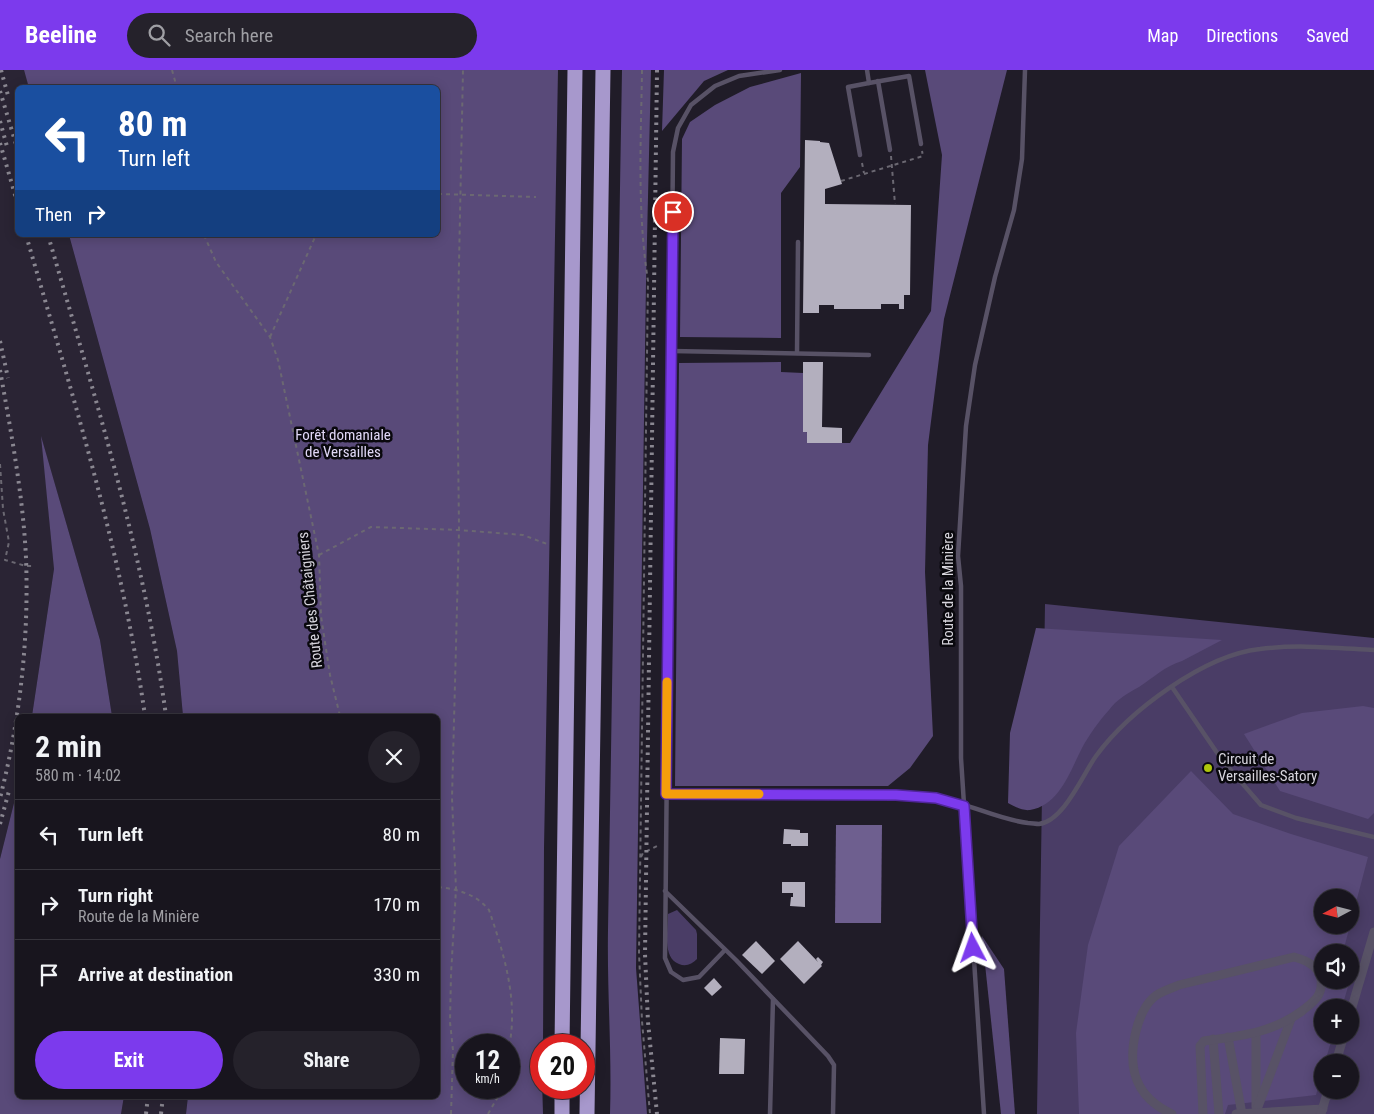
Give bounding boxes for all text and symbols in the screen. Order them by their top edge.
search box [127,13,477,58]
text: Beeline [25,21,97,49]
icon: search [145,21,173,49]
text: Search here [185,24,273,47]
text: Map [1147,25,1178,46]
text: Directions [1206,25,1278,46]
text: Saved [1306,25,1349,46]
text: 80 m [118,104,187,145]
icon: left [35,105,100,170]
text: Turn left [118,146,190,171]
pin [652,191,694,233]
icon: arrive [659,198,687,226]
icon: right [82,200,110,228]
text: Then [35,203,72,226]
park label: Forêt domaniale de Versailles [295,426,391,461]
street label: Route des Châtaigniers [294,531,326,669]
street label: Route de la Minière [939,532,957,646]
text: 2 min [35,729,102,764]
button: close [368,731,420,783]
place label: Circuit de Versailles-Satory [1218,750,1317,785]
marker: Circuit de Versailles-Satory [1202,762,1214,774]
text: 580 m · 14:02 [35,766,121,785]
icon: left [35,821,63,849]
text: Turn left [78,823,143,846]
text: 80 m [383,823,420,846]
text: Turn right [78,884,153,907]
north arrow [1314,889,1359,934]
map controls [1314,889,1359,1099]
icon: right [35,891,63,919]
text: 170 m [373,893,420,916]
text: Route de la Minière [78,907,199,926]
position arrow [946,921,998,973]
button: sound [1314,944,1359,989]
icon: arrive [35,961,63,989]
text: Arrive at destination [78,963,233,986]
text: 330 m [373,963,420,986]
button: + [1314,999,1359,1044]
button: Exit [35,1031,223,1089]
button: Share [233,1031,420,1089]
speed limit sign: 20 [530,1034,595,1099]
text: 12 [475,1046,500,1075]
button: − [1314,1054,1359,1099]
text: km/h [475,1072,500,1086]

